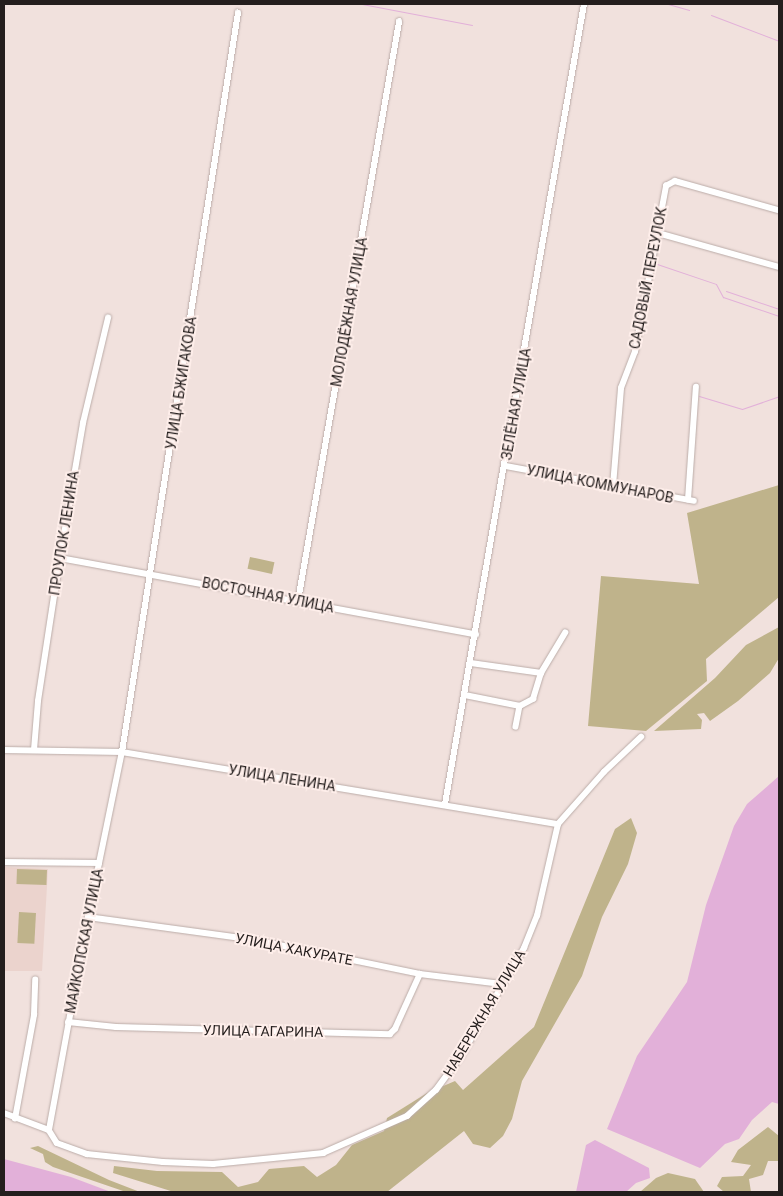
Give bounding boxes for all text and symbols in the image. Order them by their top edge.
street label: САДОВЫЙ ПЕРЕУЛОК [626,206,670,350]
street label: МОЛОДЁЖНАЯ УЛИЦА [328,236,370,388]
street label: УЛИЦА БЖИГАКОВА [162,315,200,451]
street label: ЗЕЛЁНАЯ УЛИЦА [498,347,534,461]
street label: УЛИЦА КОММУНАРОВ [525,462,675,506]
street label: ПРОУЛОК ЛЕНИНА [46,469,82,597]
street label: ВОСТОЧНАЯ УЛИЦА [201,574,335,616]
street label: УЛИЦА ЛЕНИНА [227,761,337,795]
street label: МАЙКОПСКАЯ УЛИЦА [62,867,106,1015]
street label: УЛИЦА ХАКУРАТЕ [234,929,354,969]
street label: НАБЕРЕЖНАЯ УЛИЦА [439,947,529,1079]
street label: УЛИЦА ГАГАРИНА [203,1022,323,1040]

